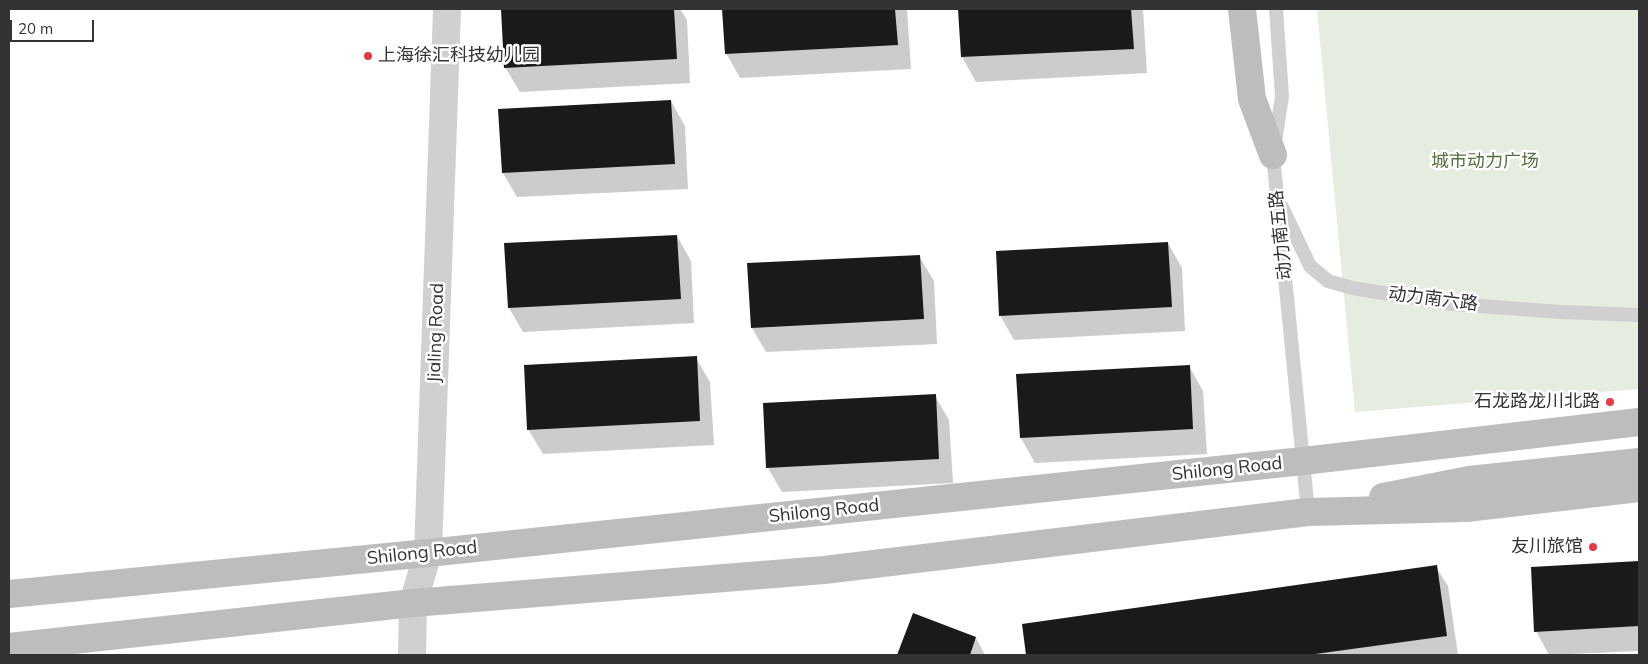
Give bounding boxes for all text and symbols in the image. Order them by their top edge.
scale bar [12,10,96,42]
text: 20 m [18,19,53,38]
place label: 上海徐汇科技幼儿园 [378,45,540,67]
marker: 上海徐汇科技幼儿园 [362,50,374,62]
park label: 城市动力广场 [1431,151,1539,173]
street label: 动力南五路 [1266,189,1296,281]
street label: Jialing Road [423,283,449,383]
street label: 动力南六路 [1387,283,1479,315]
place label: 石龙路龙川北路 [1474,391,1600,413]
marker: 石龙路龙川北路 [1604,396,1616,408]
street label: Shilong Road [1171,452,1283,486]
street label: Shilong Road [768,494,880,528]
street label: Shilong Road [366,536,478,570]
place label: 友川旅馆 [1511,536,1583,558]
marker: 友川旅馆 [1587,541,1599,553]

